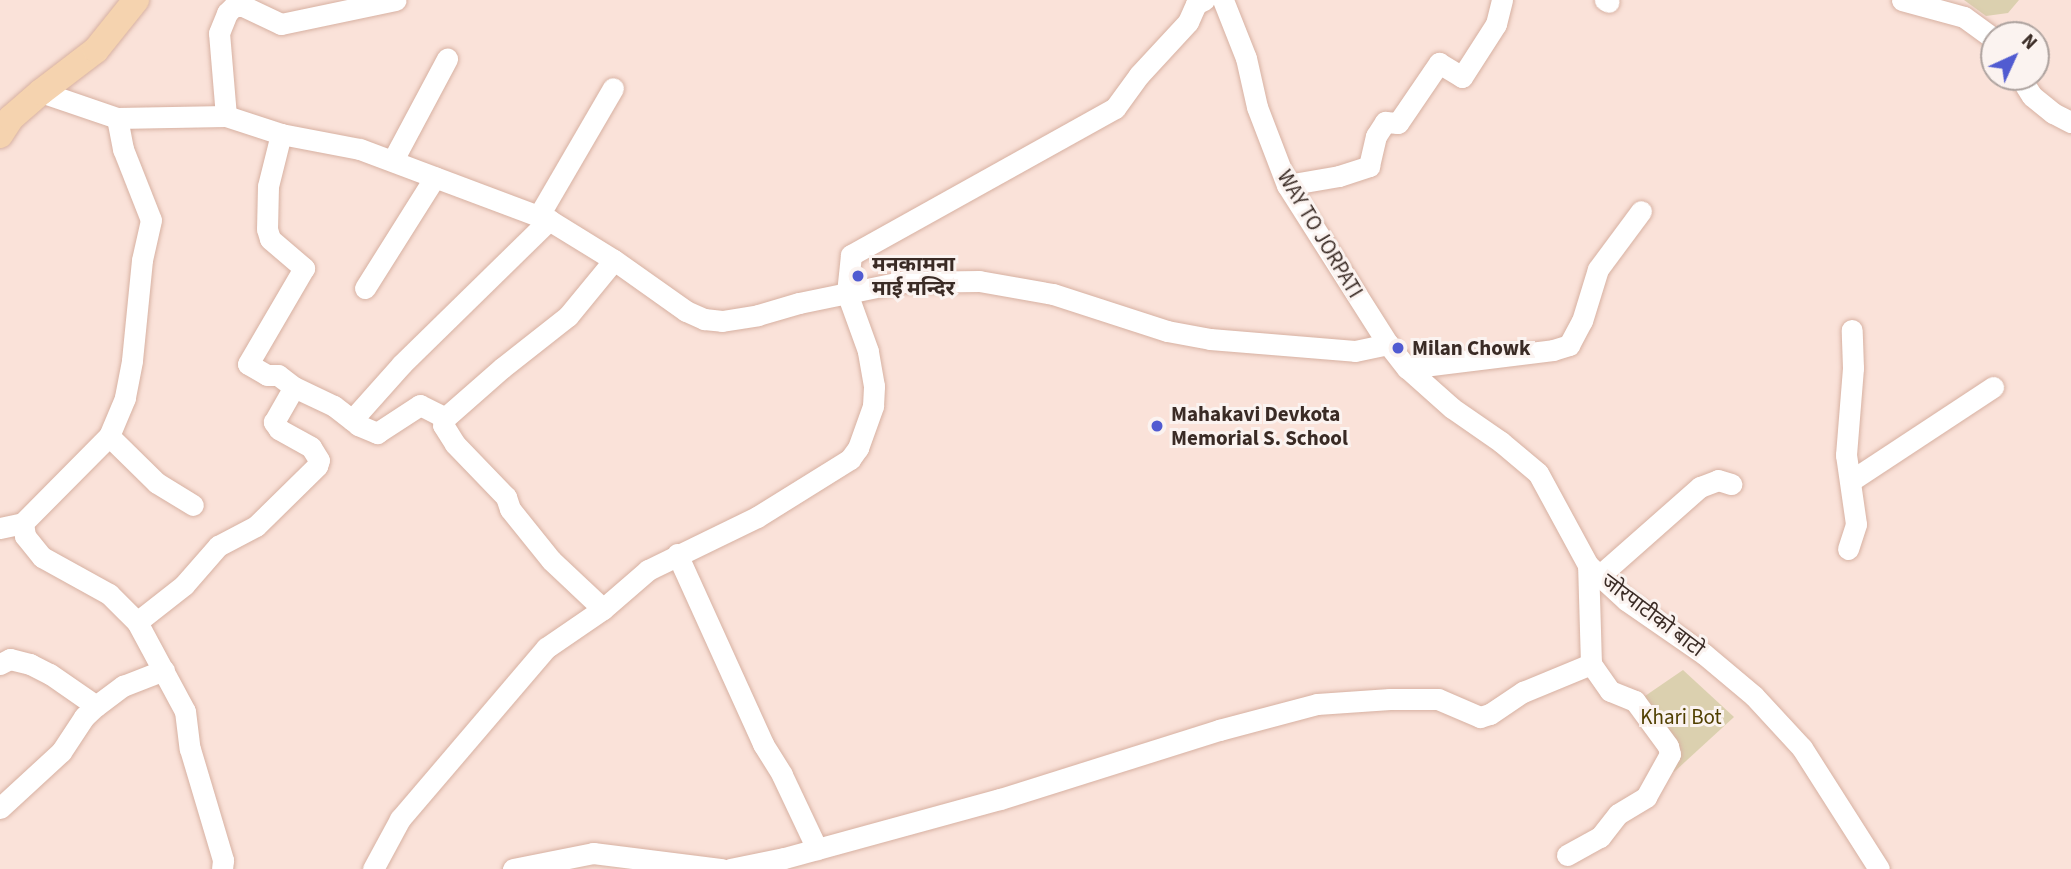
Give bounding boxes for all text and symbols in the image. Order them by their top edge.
north arrow [1980,21,2050,91]
text: N [2015,28,2043,56]
street label: WAY TO JORPATI [1272,166,1368,302]
place label: मनकामना माई मन्दिर [872,251,955,301]
marker: मनकामना माई मन्दिर [850,268,866,284]
place label: Milan Chowk [1412,335,1531,361]
marker: Milan Chowk [1390,340,1406,356]
place label: Mahakavi Devkota Memorial S. School [1171,401,1348,451]
marker: Mahakavi Devkota Memorial S. School [1149,418,1165,434]
street label: जोरपाटीको बाटो [1597,568,1709,662]
park label: Khari Bot [1640,704,1722,730]

